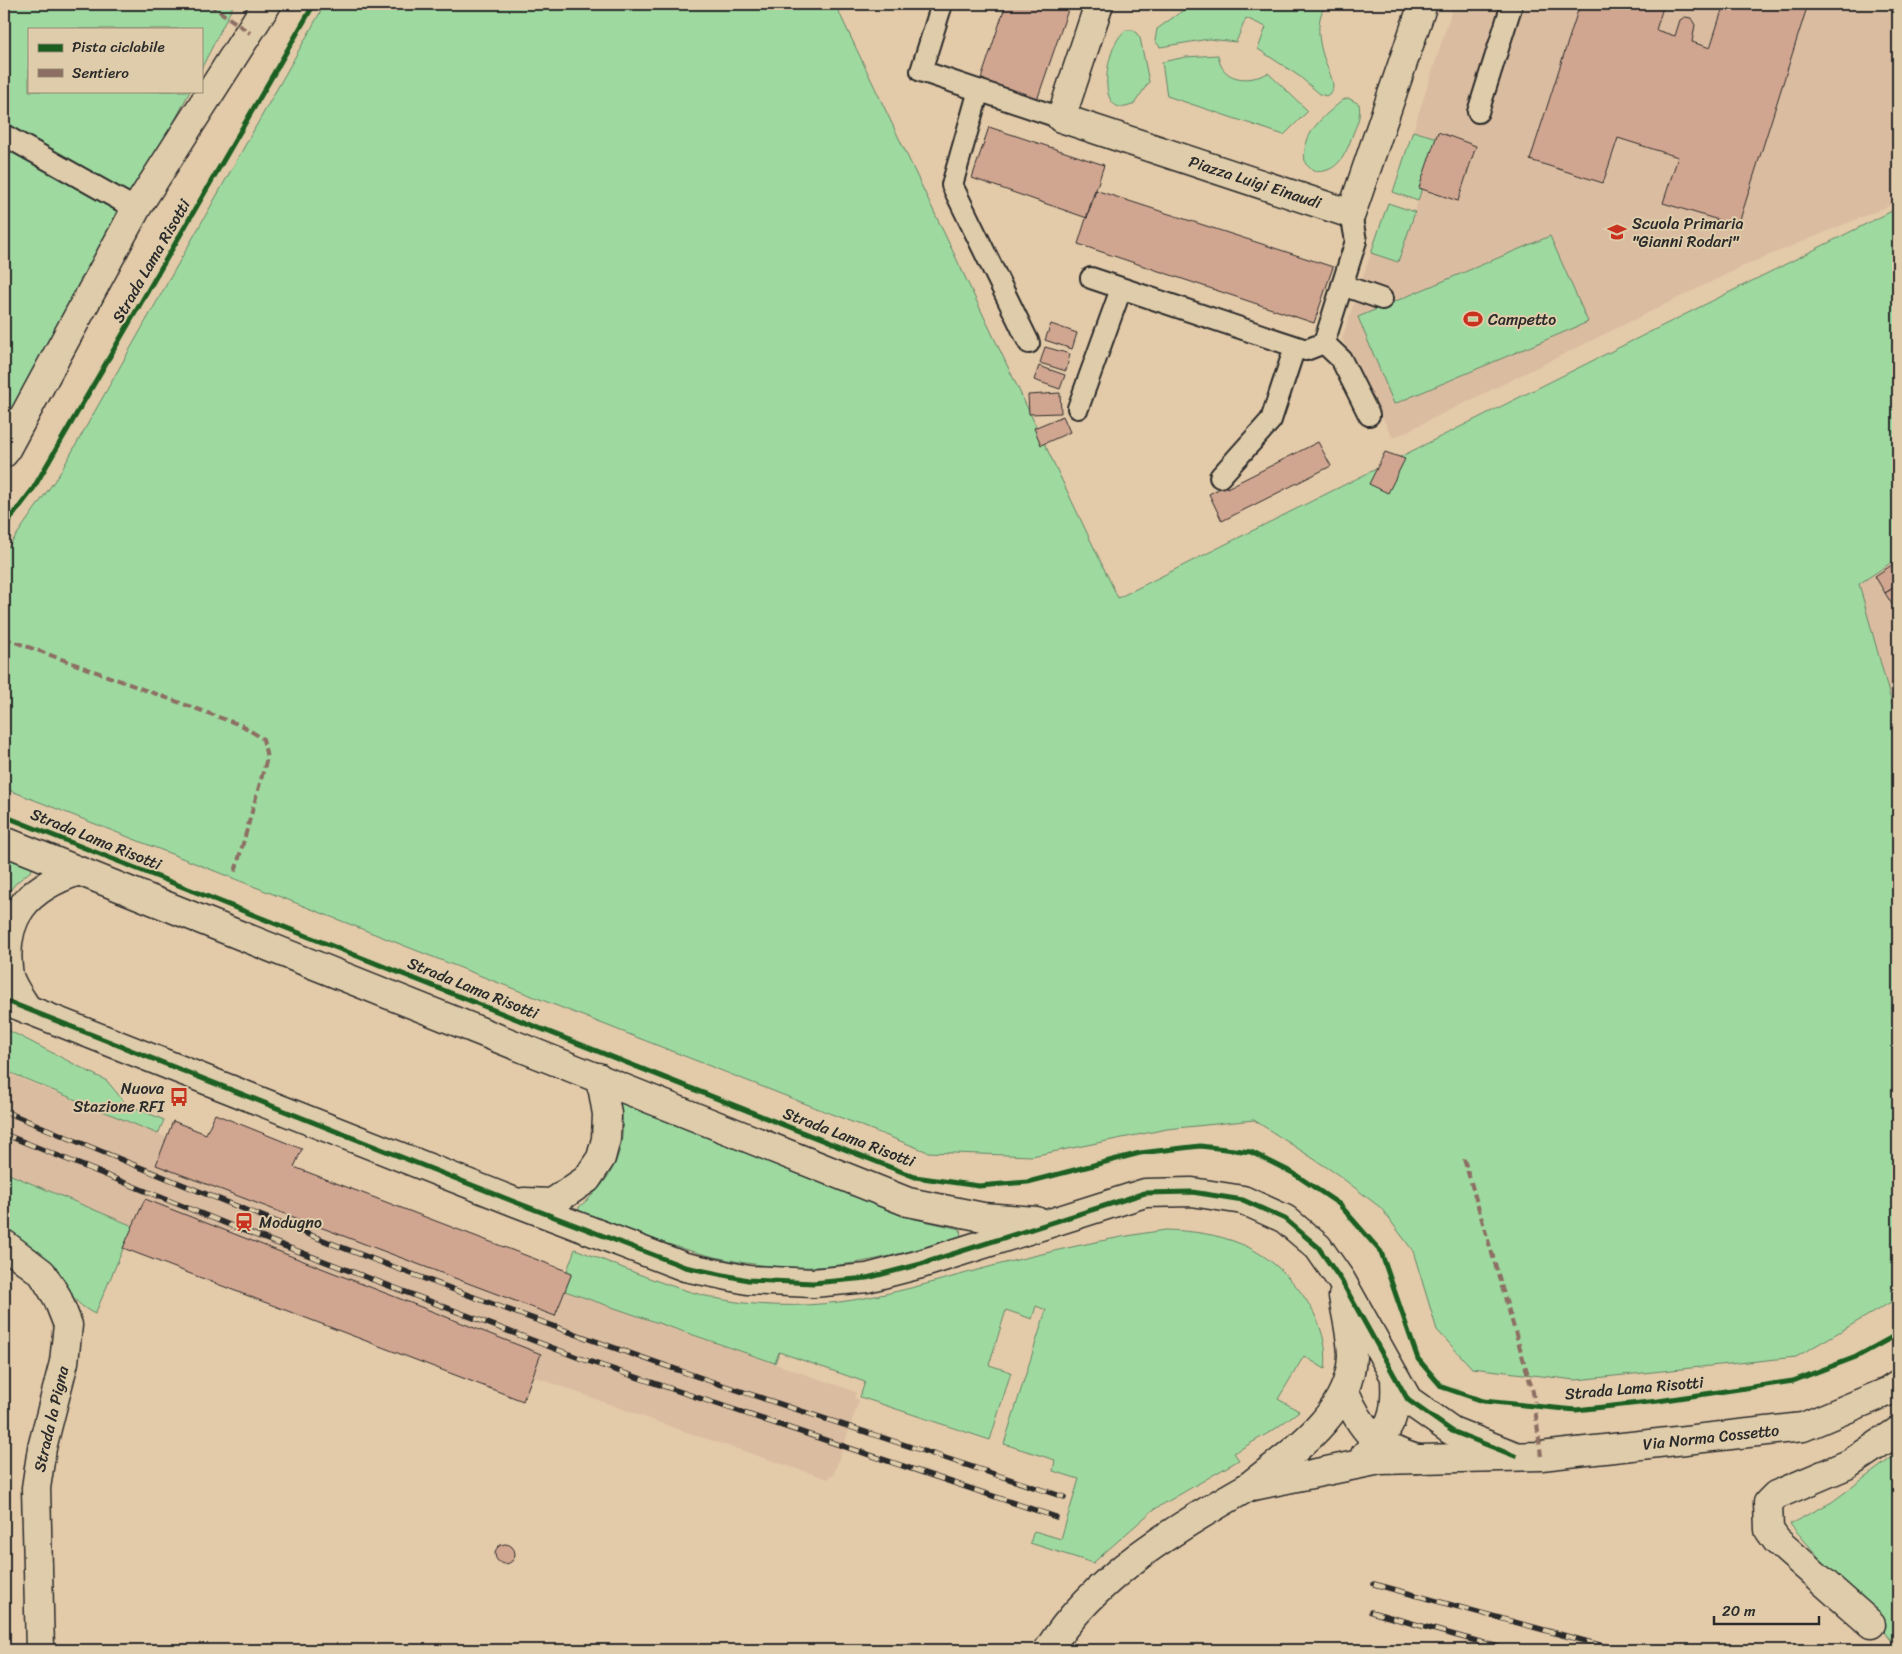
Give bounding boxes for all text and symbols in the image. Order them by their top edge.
legend [28,28,202,92]
text: Pista ciclabile [72,34,165,60]
text: Sentiero [72,60,129,86]
street label: Piazza Luigi Einaudi [1185,147,1326,217]
street label: Strada Lama Risotti [104,193,199,329]
place label: Scuola Primaria "Gianni Rodari" [1632,209,1744,256]
school or university icon: Scuola Primaria "Gianni Rodari" [1606,221,1628,243]
place label: Campetto [1488,305,1556,334]
sports icon: Campetto [1462,308,1484,330]
street label: Strada Lama Risotti [26,799,167,879]
street label: Strada Lama Risotti [403,948,544,1028]
place label: Nuova Stazione RFI [73,1074,166,1121]
bus stop icon: Nuova Stazione RFI [168,1086,190,1108]
street label: Strada Lama Risotti [779,1099,920,1176]
place label: Modugno [259,1208,322,1237]
station icon: Modugno [233,1211,255,1233]
street label: Strada la Pigna [25,1362,77,1475]
street label: Strada Lama Risotti [1563,1367,1705,1409]
street label: Via Norma Cossetto [1641,1415,1781,1459]
scale bar [1714,1594,1820,1626]
text: 20 m [1722,1598,1756,1624]

